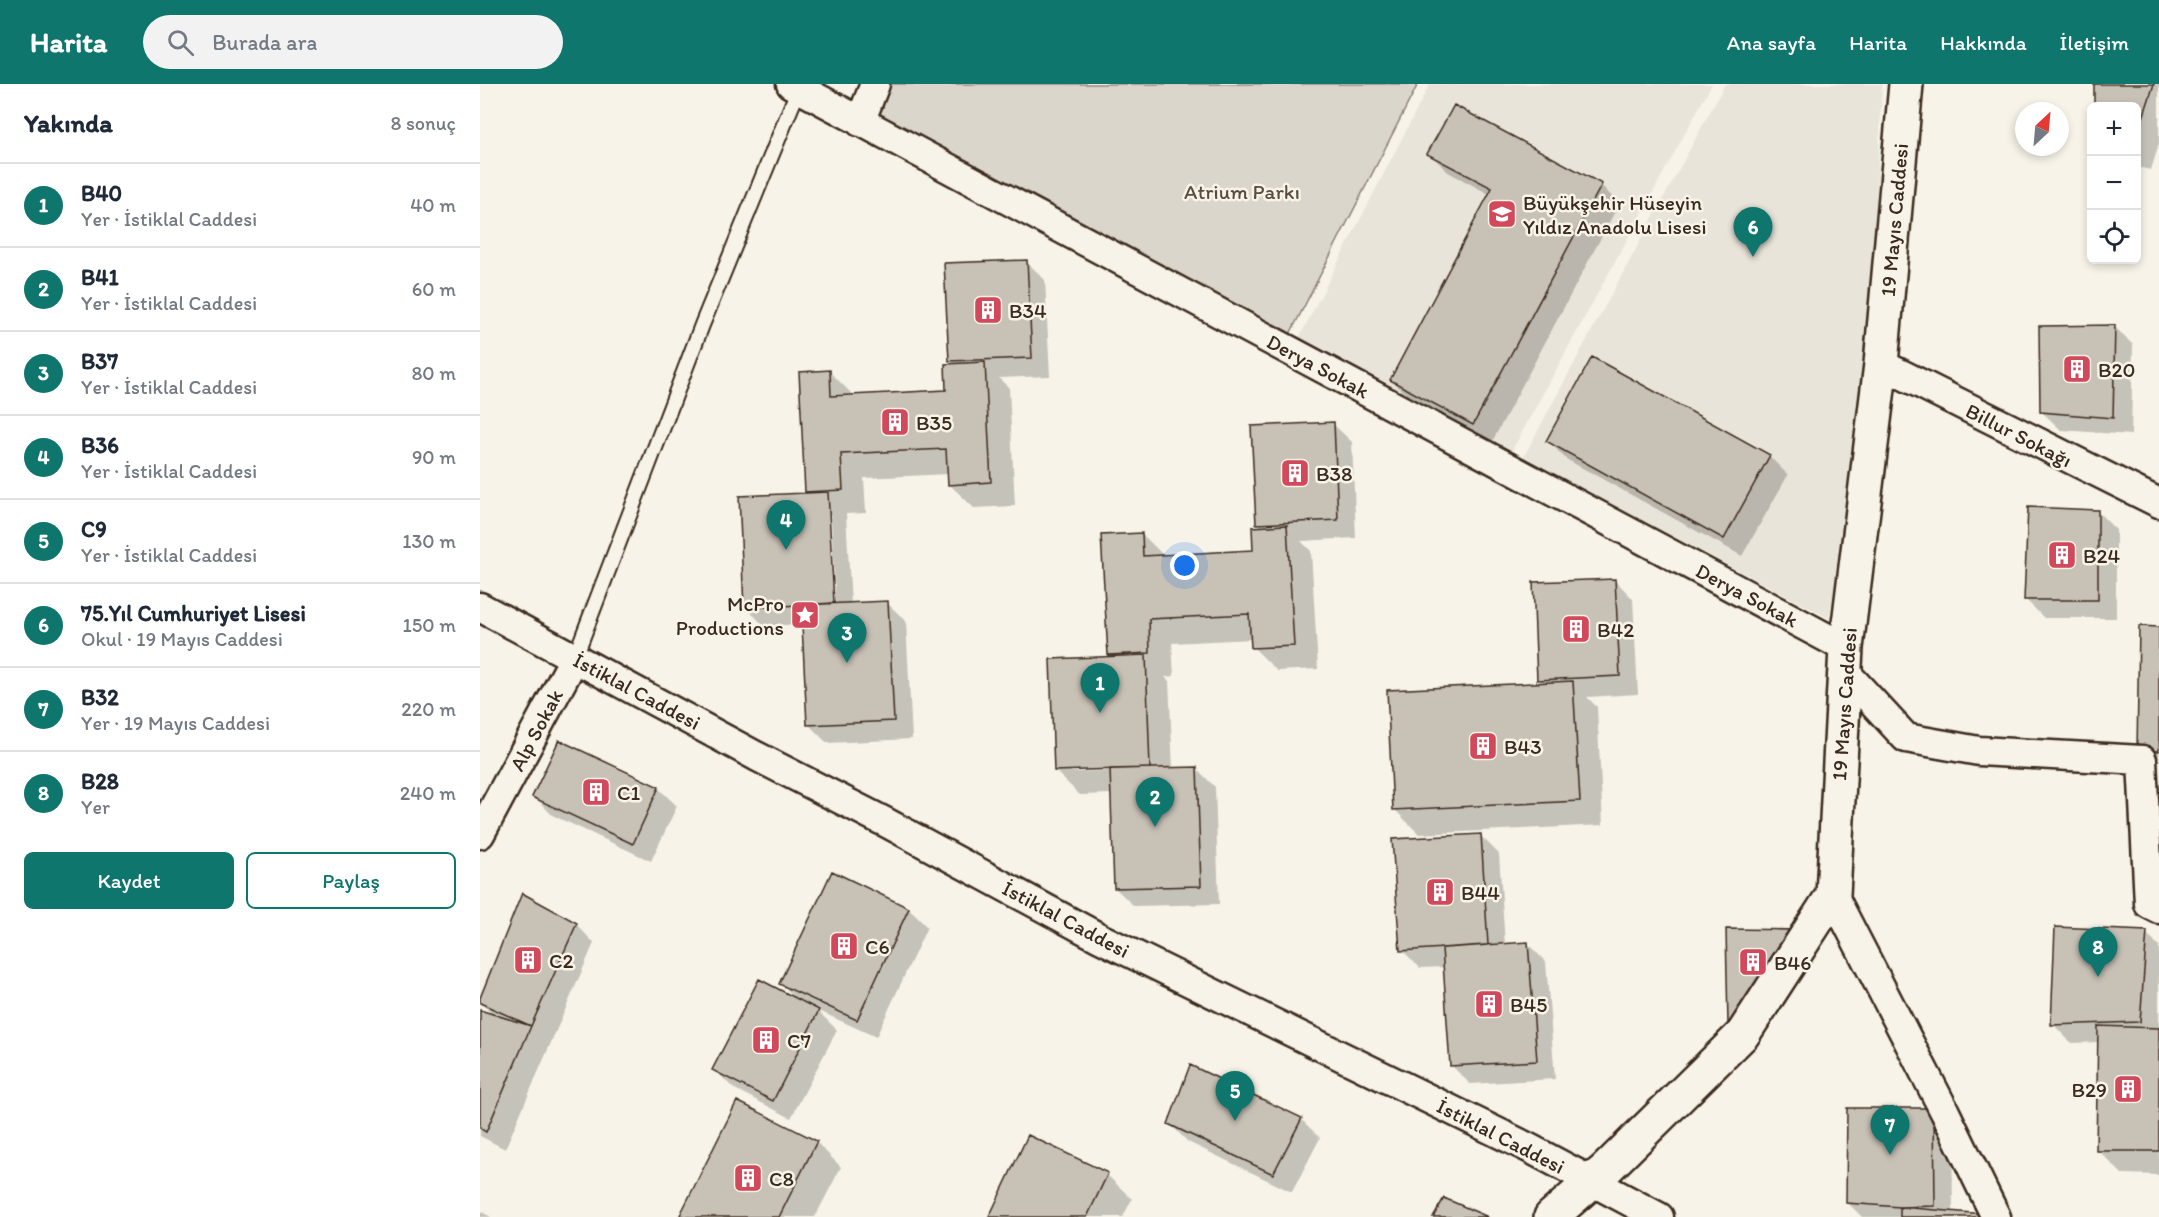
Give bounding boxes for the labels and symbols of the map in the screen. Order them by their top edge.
north arrow [2015,102,2069,156]
street label: 19 Mayıs Caddesi [1875,142,1913,298]
park label: Atrium Parkı [1184,179,1300,204]
place label: Büyükşehir Hüseyin Yıldız Anadolu Lisesi [1523,190,1707,239]
school or university icon: Büyükşehir Hüseyin Yıldız Anadolu Lisesi [1486,198,1518,230]
pin: 6 [1734,208,1772,257]
building icon: B34 [972,294,1004,326]
place label: B34 [1009,298,1047,323]
street label: Derya Sokak [1263,329,1374,403]
building icon: B20 [2061,353,2093,385]
place label: B20 [2098,357,2136,382]
street label: Billur Sokağı [1962,398,2076,472]
building icon: B35 [879,406,911,438]
place label: B35 [916,410,952,435]
building icon: B38 [1279,457,1311,489]
place label: B38 [1316,461,1353,486]
pin: 4 [766,500,806,550]
building icon: B24 [2046,539,2078,571]
place label: B24 [2083,543,2121,568]
your location [1170,551,1199,580]
street label: Derya Sokak [1692,558,1803,632]
place label: McPro Productions [676,591,784,640]
place icon: McPro Productions [789,599,821,631]
building icon: B42 [1560,613,1592,645]
pin: 3 [828,614,866,663]
place label: B42 [1597,617,1634,642]
street label: 19 Mayıs Caddesi [1826,626,1862,782]
street label: İstiklal Caddesi [569,647,705,735]
pin: 1 [1080,664,1120,713]
street label: Alp Sokak [504,685,568,775]
building icon: B43 [1467,730,1499,762]
place label: B43 [1504,734,1542,759]
building icon: C1 [580,776,612,808]
pin: 2 [1136,778,1174,827]
place label: C1 [617,780,641,805]
street label: İstiklal Caddesi [998,875,1134,963]
building icon: B44 [1424,876,1456,908]
place label: B44 [1461,880,1500,905]
pin: 8 [2078,928,2118,977]
building icon: C6 [828,930,860,962]
place label: C6 [865,934,890,959]
building icon: C2 [512,944,544,976]
building icon: B46 [1737,946,1769,978]
place label: C2 [549,948,574,973]
place label: B46 [1774,950,1811,975]
building icon: B45 [1473,988,1505,1020]
place label: B45 [1510,992,1547,1017]
building icon: C7 [750,1024,782,1056]
place label: C7 [787,1028,811,1053]
pin: 5 [1216,1072,1254,1121]
building icon: B29 [2112,1073,2144,1105]
place label: B29 [2071,1077,2107,1102]
street label: İstiklal Caddesi [1433,1093,1569,1179]
pin: 7 [1870,1106,1910,1155]
building icon: C8 [732,1162,764,1194]
place label: C8 [769,1166,794,1191]

